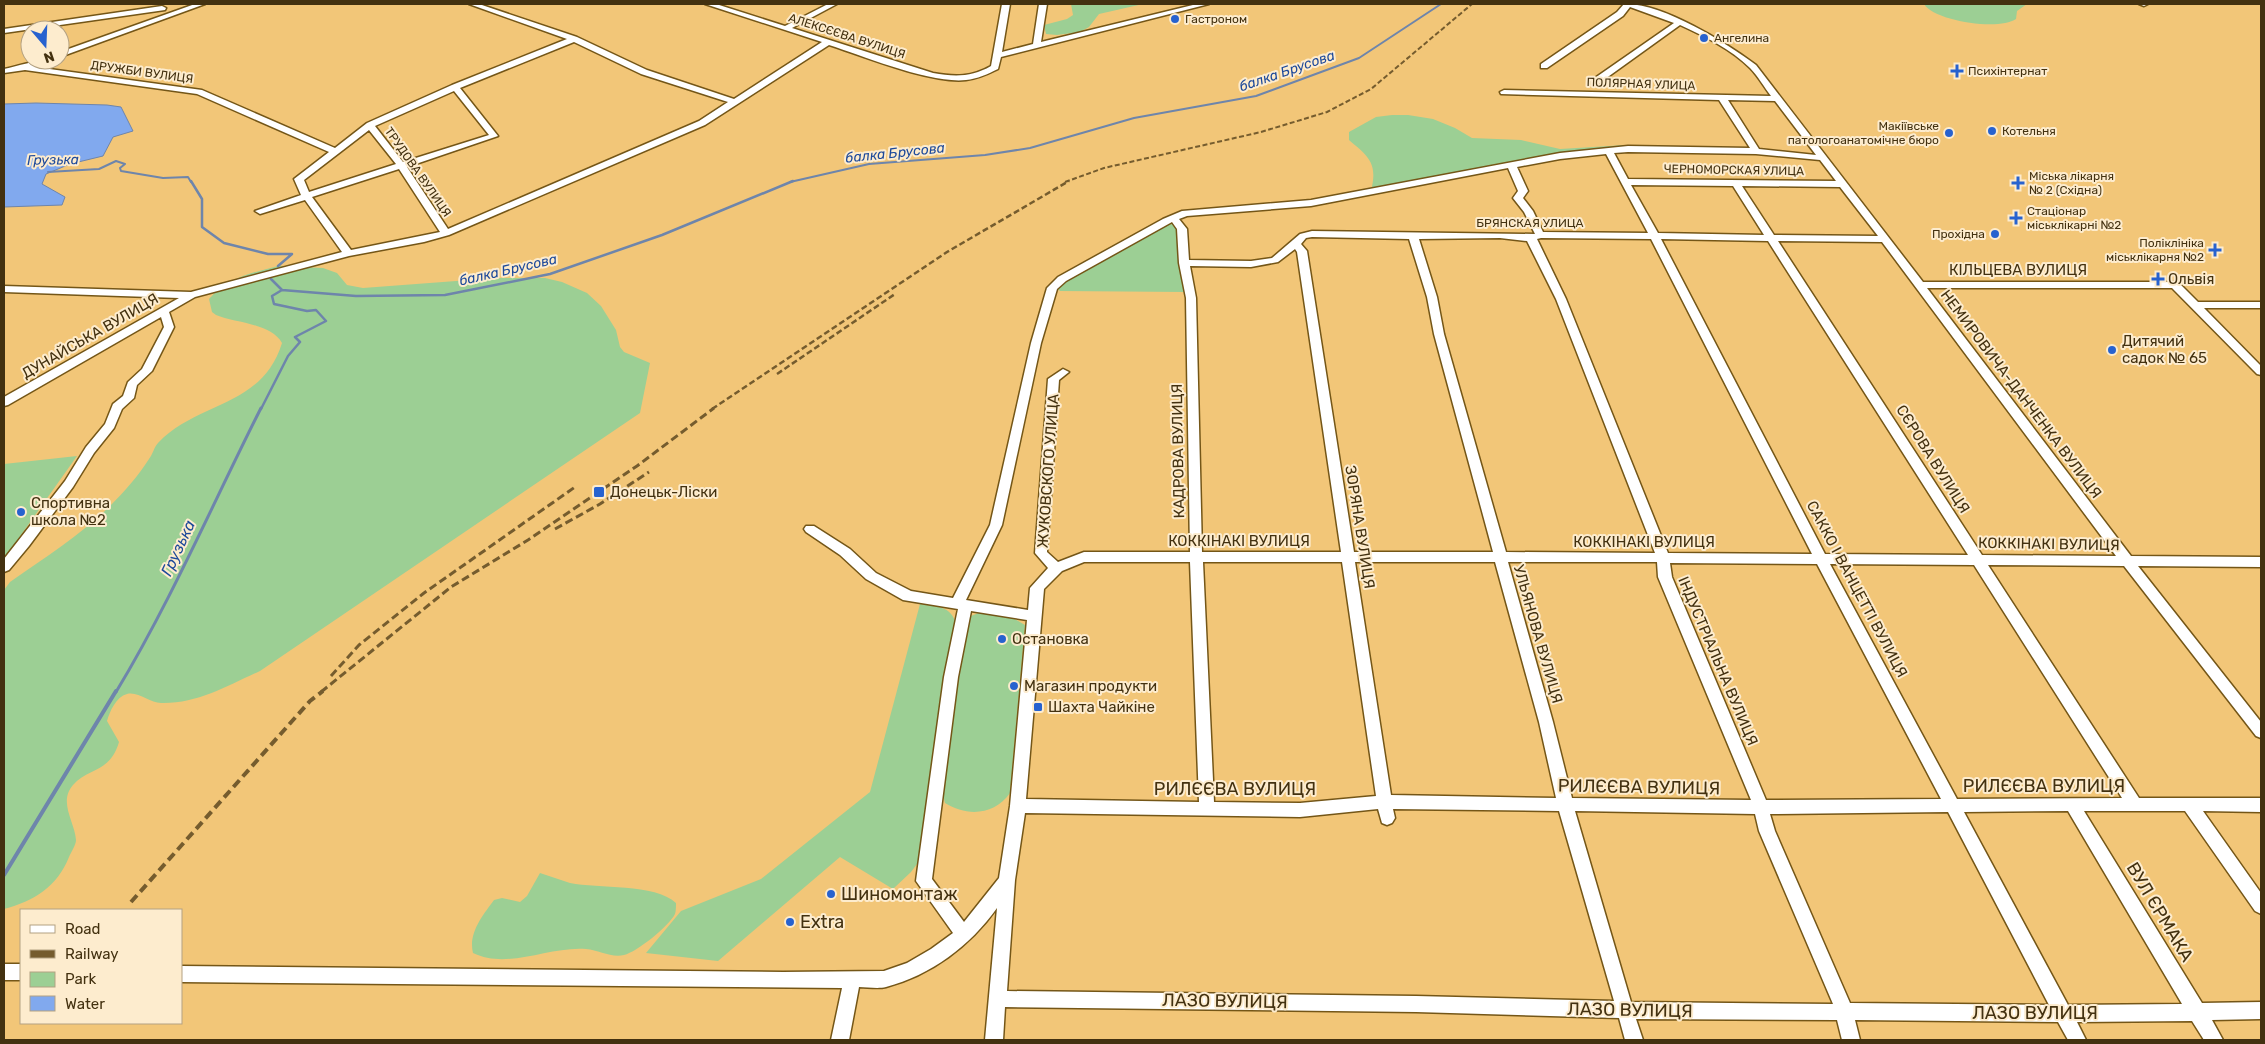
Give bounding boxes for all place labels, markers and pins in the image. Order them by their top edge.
place label: Гастроном [1185,12,1247,26]
marker: Гастроном [1169,13,1181,25]
place label: Ангелина [1714,31,1769,45]
marker: Ангелина [1698,32,1710,44]
marker: Психінтернат [1950,64,1964,78]
place label: Психінтернат [1968,64,2047,78]
place label: Макіївське патологоанатомічне бюро [1788,119,1939,147]
place label: Котельня [2002,124,2056,138]
marker: Котельня [1986,125,1998,137]
marker: Макіївське патологоанатомічне бюро [1943,127,1955,139]
place label: Міська лікарня № 2 (Східна) [2029,169,2114,197]
marker: Міська лікарня № 2 (Східна) [2011,176,2025,190]
place label: Стаціонар міськлікарні №2 [2027,204,2121,232]
marker: Стаціонар міськлікарні №2 [2009,211,2023,225]
place label: Прохідна [1932,227,1985,241]
marker: Прохідна [1989,228,2001,240]
place label: Поліклініка міськлікарня №2 [2106,236,2204,264]
marker: Поліклініка міськлікарня №2 [2208,243,2222,257]
place label: Ольвія [2168,270,2214,288]
marker: Ольвія [2152,273,2164,285]
place label: Дитячий садок № 65 [2122,332,2207,367]
marker: Дитячий садок № 65 [2106,344,2118,356]
place label: Донецьк-Ліски [610,483,717,501]
marker: Донецьк-Ліски [592,485,606,499]
place label: Спортивна школа №2 [31,494,110,529]
marker: Спортивна школа №2 [15,506,27,518]
place label: Остановка [1012,630,1089,648]
marker: Остановка [996,633,1008,645]
place label: Магазин продукти [1024,677,1157,695]
marker: Магазин продукти [1008,680,1020,692]
place label: Шахта Чайкіне [1048,698,1155,716]
marker: Шахта Чайкіне [1032,701,1044,713]
place label: Шиномонтаж [841,883,958,905]
marker: Шиномонтаж [825,888,837,900]
place label: Extra [800,911,844,933]
marker: Extra [784,916,796,928]

